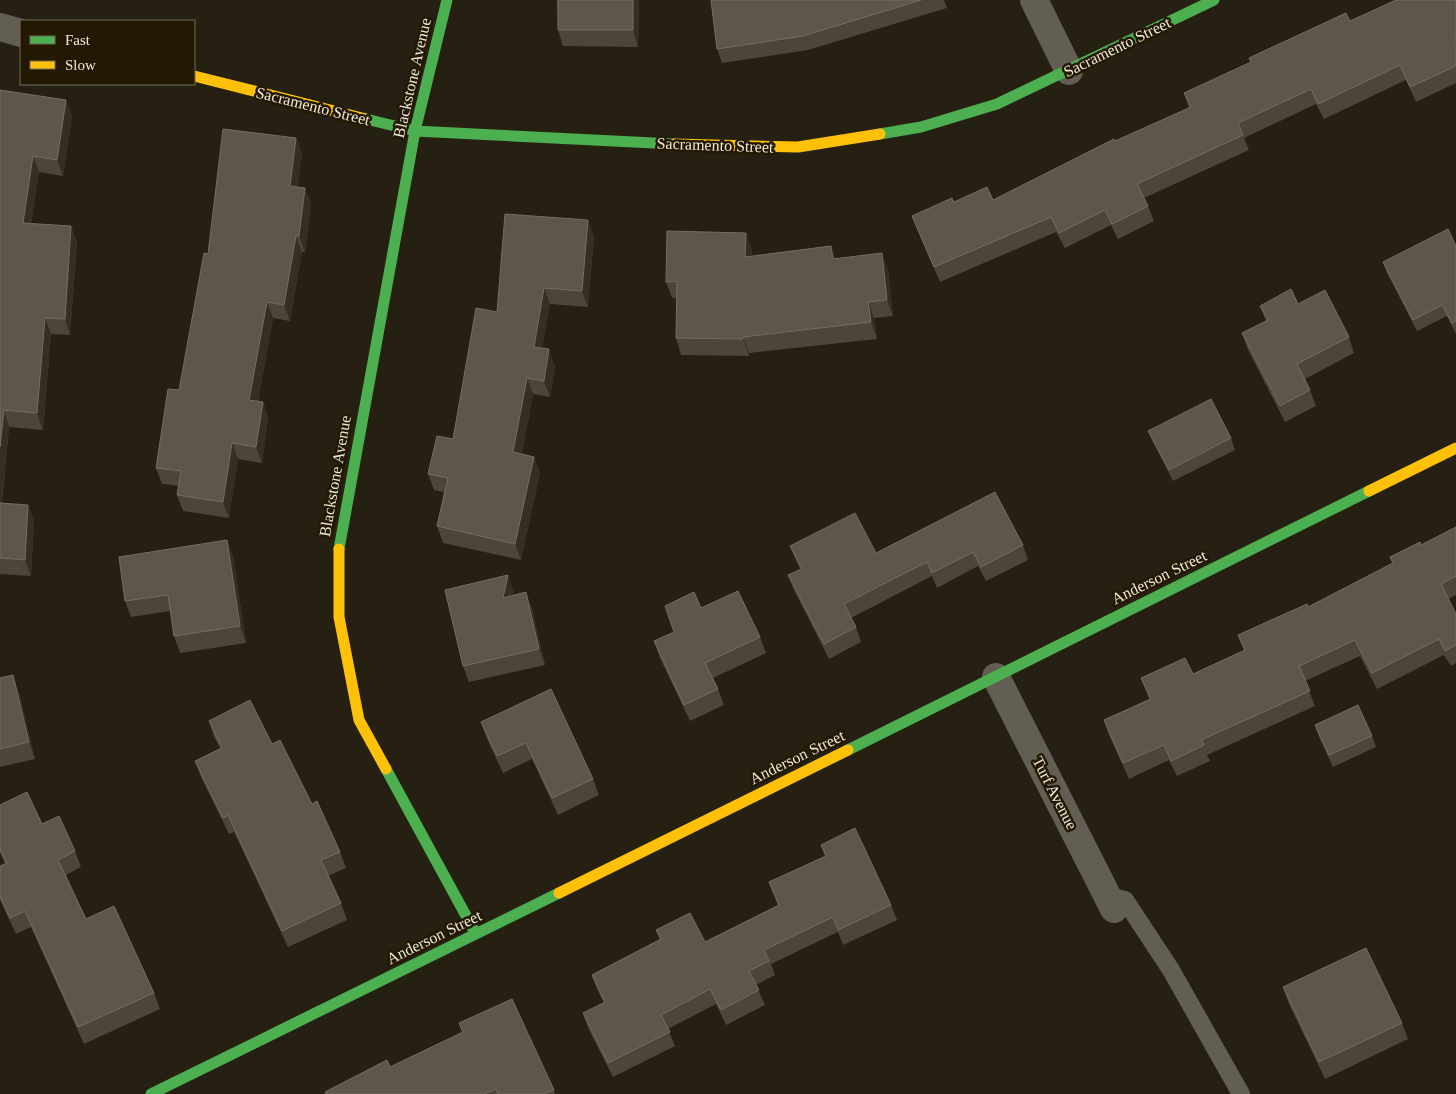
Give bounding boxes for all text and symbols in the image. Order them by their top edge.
street label: Sacramento Street [1061,14,1174,80]
street label: Blackstone Avenue [390,16,434,140]
legend [20,20,195,85]
text: Fast [65,32,91,48]
text: Slow [65,57,96,73]
street label: Sacramento Street [254,84,372,129]
street label: Sacramento Street [656,134,774,156]
street label: Blackstone Avenue [316,414,354,538]
street label: Anderson Street [1109,546,1210,607]
street label: Anderson Street [747,726,848,787]
street label: Turf Avenue [1029,754,1081,832]
street label: Anderson Street [384,906,485,967]

